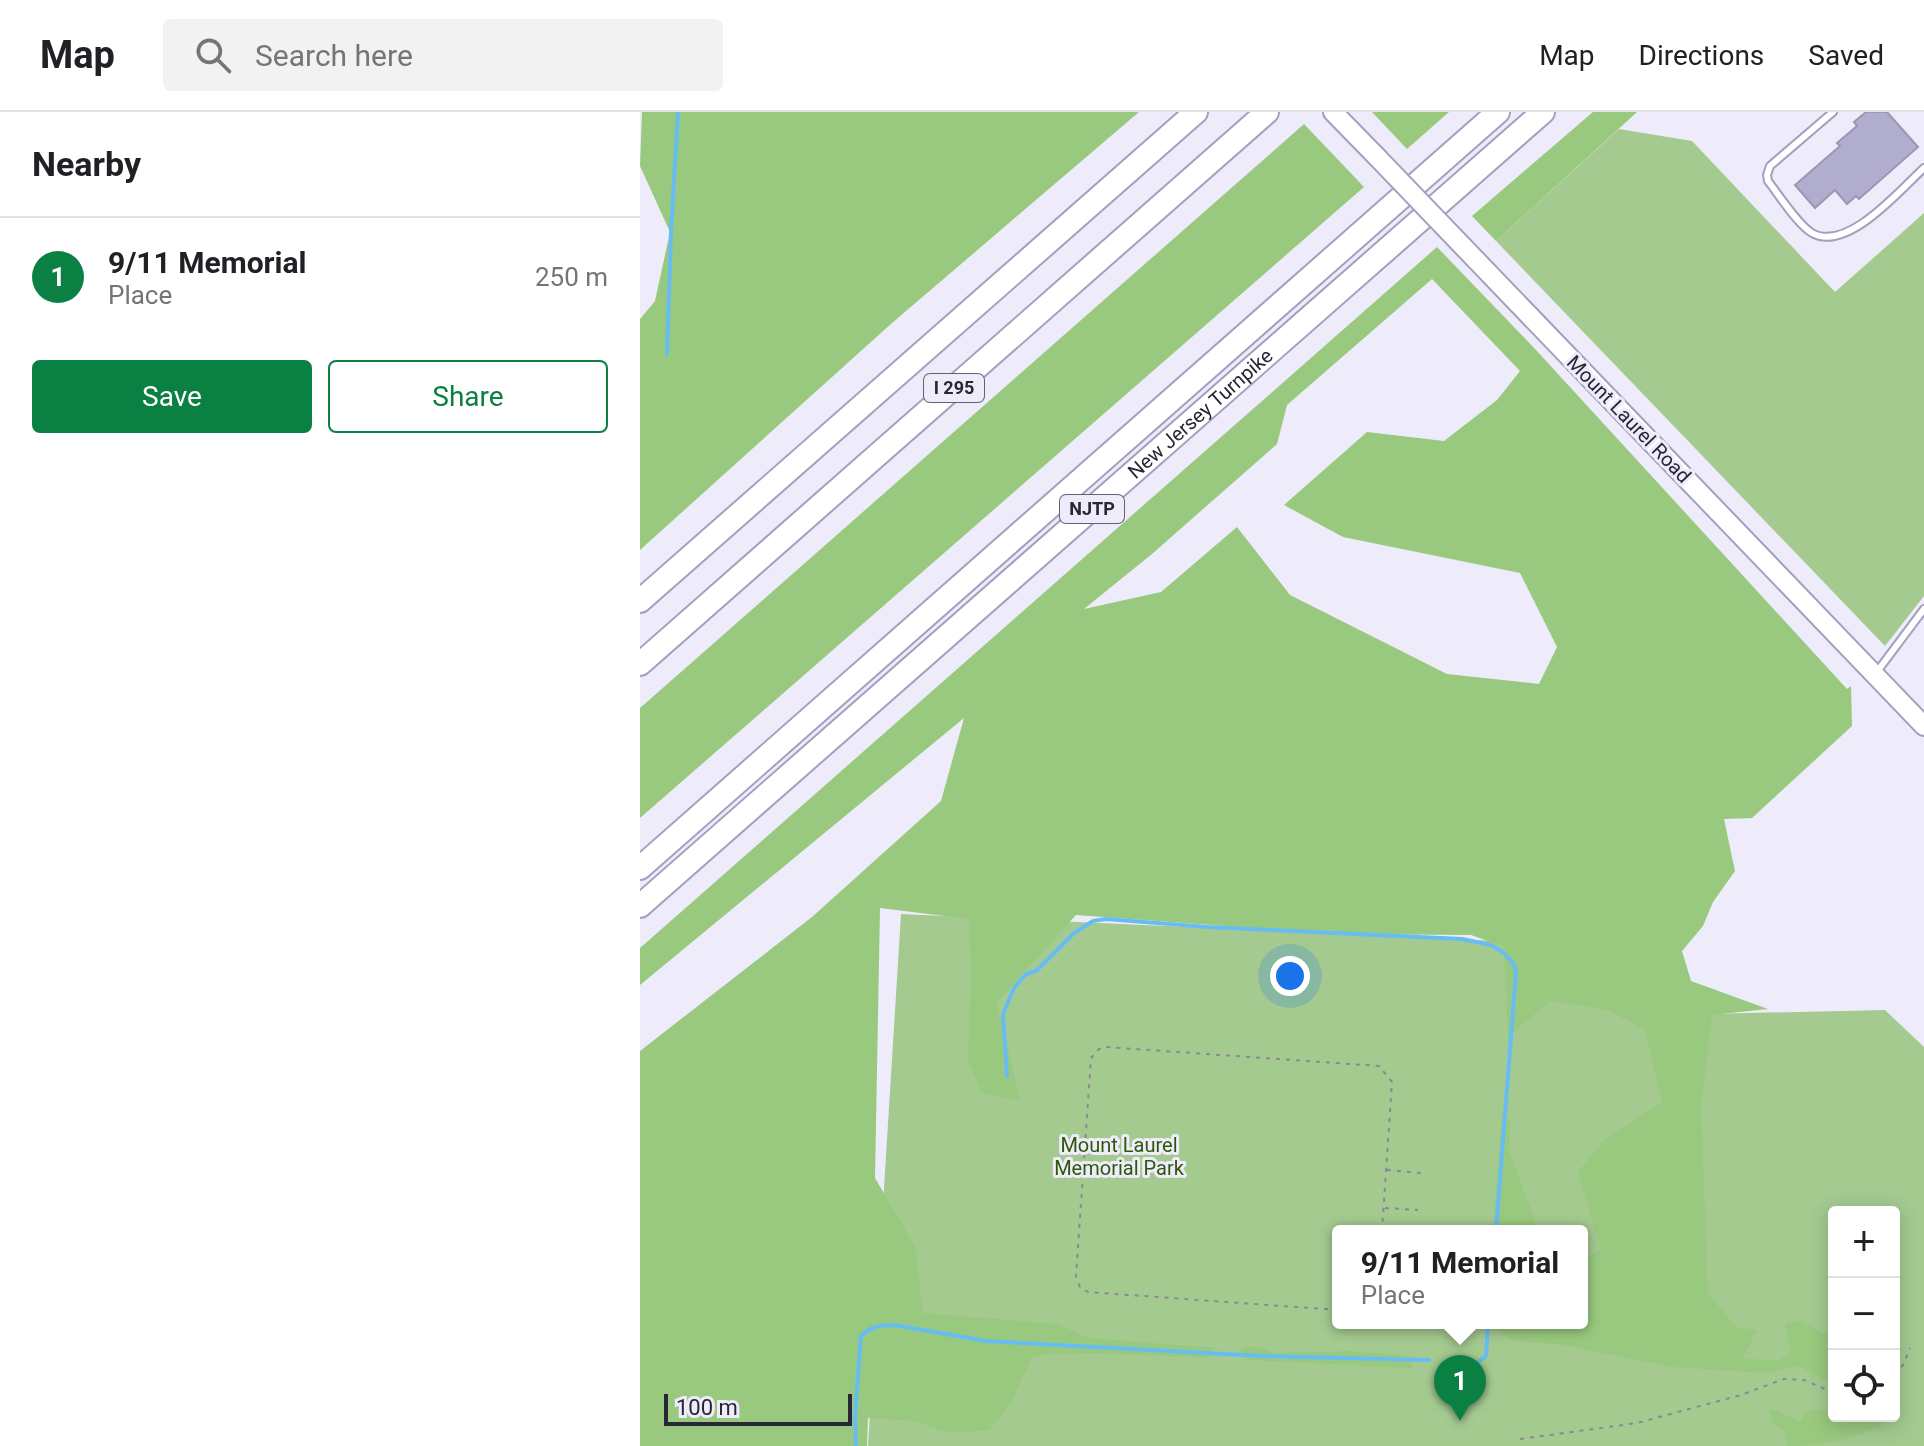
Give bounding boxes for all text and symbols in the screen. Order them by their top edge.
search box [163,19,723,91]
text: Map [40,33,115,77]
icon: search [191,33,235,77]
text: Search here [255,38,413,73]
text: Map [1539,39,1595,72]
text: Directions [1639,39,1764,72]
text: Saved [1808,39,1884,72]
text: Nearby [32,144,141,184]
text: 9/11 Memorial [108,245,307,280]
text: 1 [51,262,65,292]
text: 250 m [535,262,608,292]
text: Place [108,280,172,310]
street label: New Jersey Turnpike [1123,343,1278,483]
street label: Mount Laurel Road [1562,350,1696,488]
button: Save [32,360,312,433]
button: Share [328,360,608,433]
road number: I 295 [924,374,984,402]
road number: NJTP [1060,495,1124,523]
your location [1270,956,1310,996]
park label: Mount Laurel Memorial Park [1054,1133,1185,1180]
map controls [1828,1206,1900,1422]
button: + [1828,1206,1900,1278]
popup [1332,1225,1588,1329]
text: 9/11 Memorial [1361,1245,1559,1280]
button: − [1828,1278,1900,1350]
text: Place [1361,1280,1425,1310]
button: locate [1828,1350,1900,1422]
pin: 1 [1434,1355,1486,1421]
scale bar [664,1390,852,1426]
text: 100 m [676,1395,738,1420]

